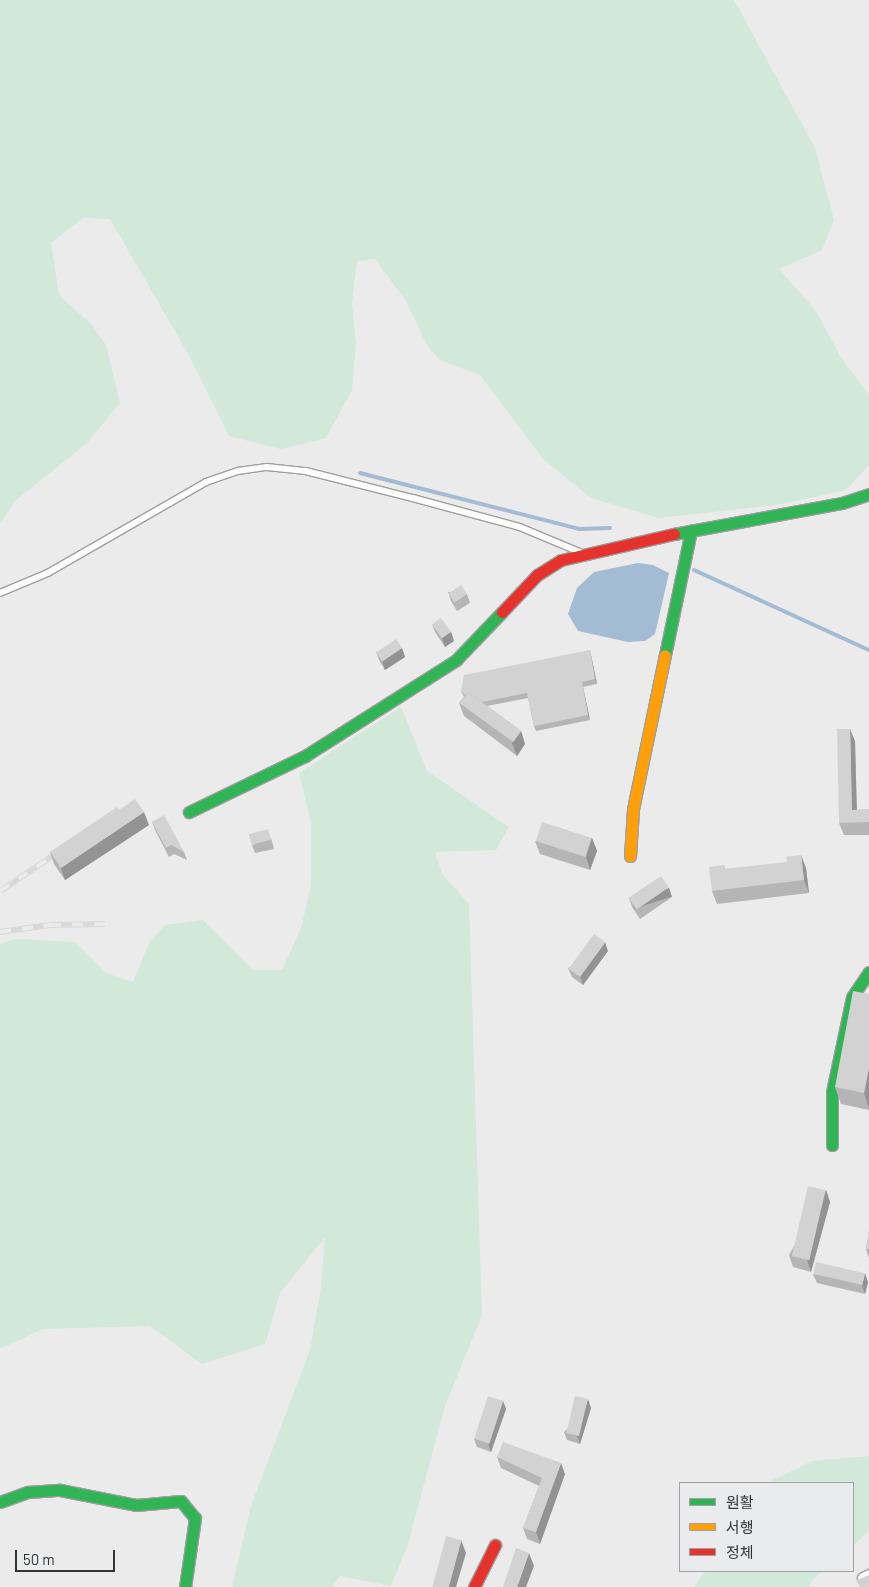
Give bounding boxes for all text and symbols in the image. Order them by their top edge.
legend [679,1482,854,1572]
text: 원활 [726,1493,754,1511]
text: 서행 [726,1518,754,1536]
scale bar [18,1540,118,1572]
text: 정체 [726,1543,754,1561]
text: 50 m [23,1550,55,1568]

